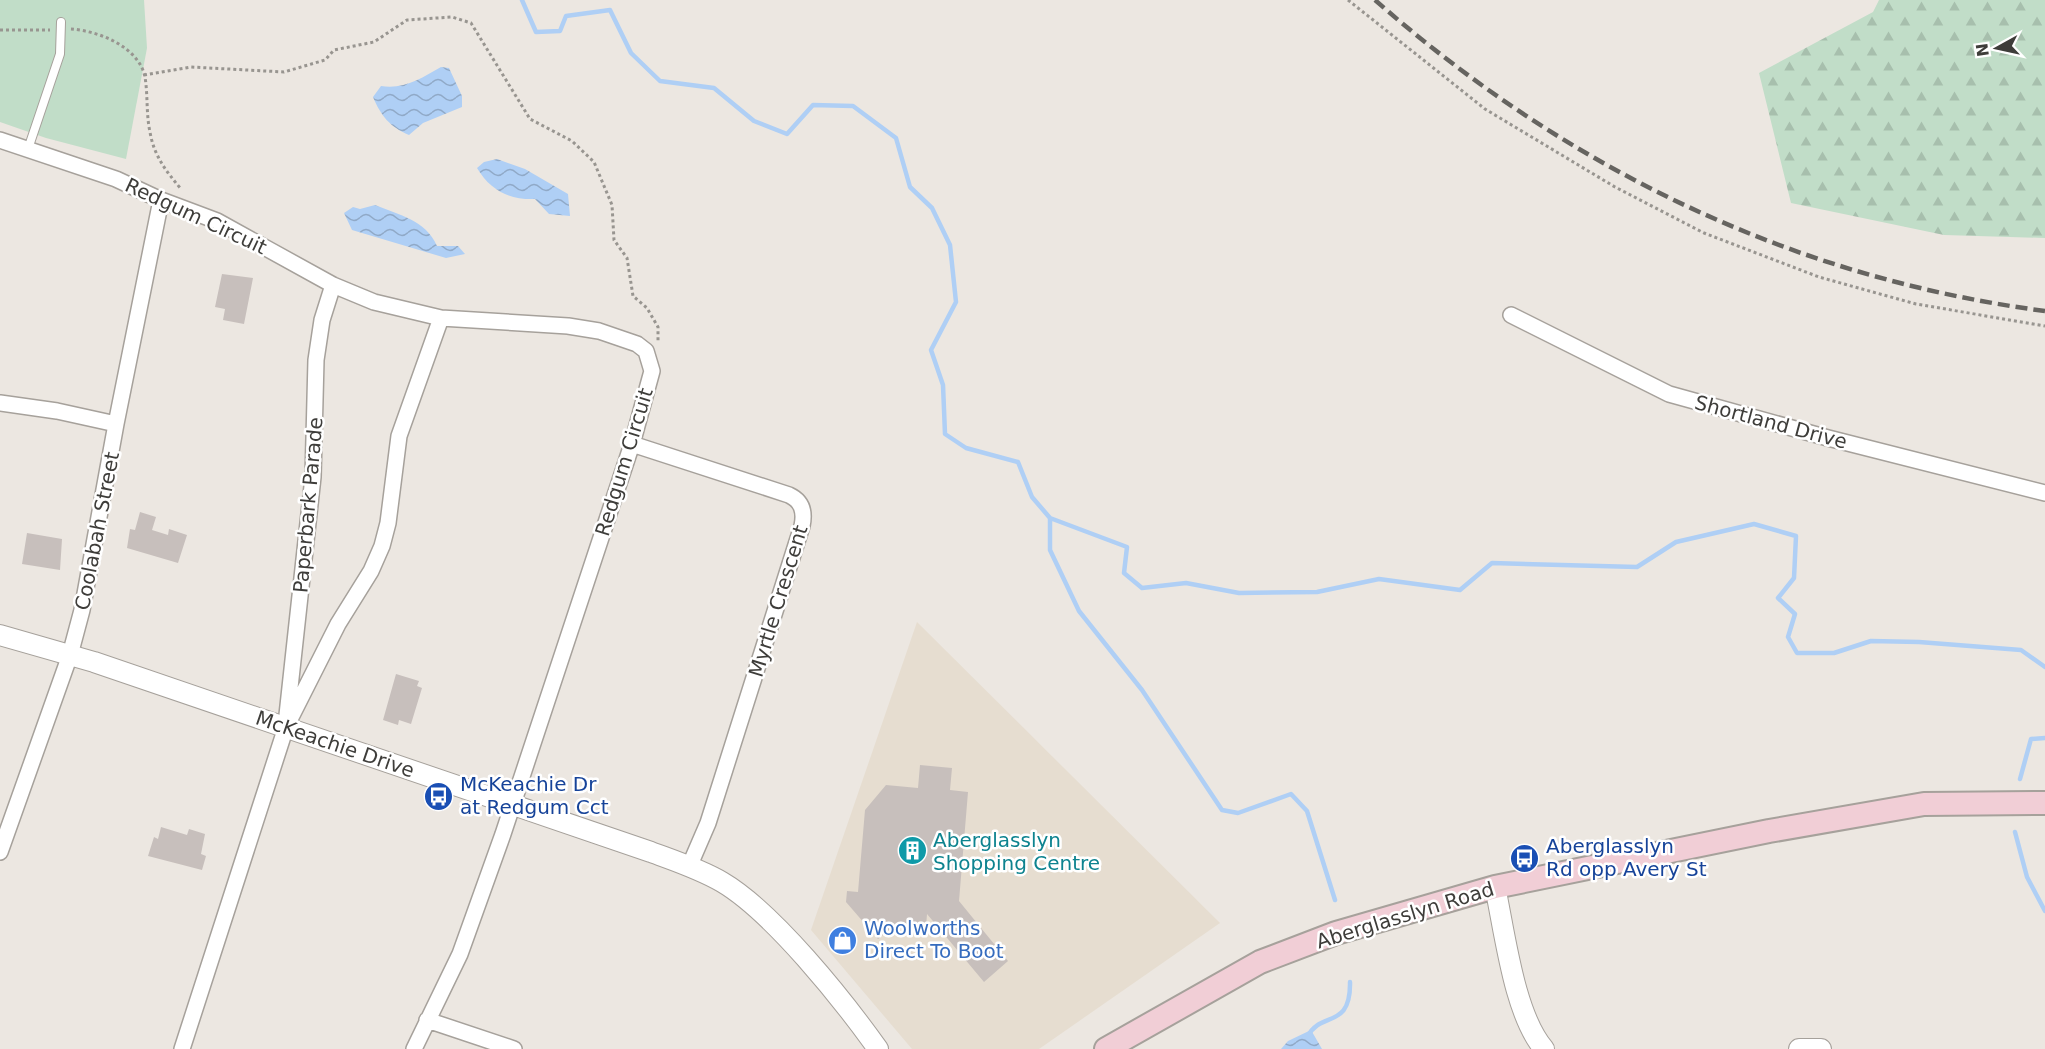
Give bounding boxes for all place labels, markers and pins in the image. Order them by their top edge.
place label: McKeachie Dr at Redgum Cct [460,772,609,819]
bus stop icon: McKeachie Dr at Redgum Cct [423,780,455,812]
place label: Aberglasslyn Shopping Centre [933,828,1100,875]
place label: Aberglasslyn Rd opp Avery St [1546,834,1707,881]
building icon: Aberglasslyn Shopping Centre [896,835,928,867]
bus stop icon: Aberglasslyn Rd opp Avery St [1509,842,1541,874]
place label: Woolworths Direct To Boot [864,916,1004,963]
shop icon: Woolworths Direct To Boot [827,924,859,956]

